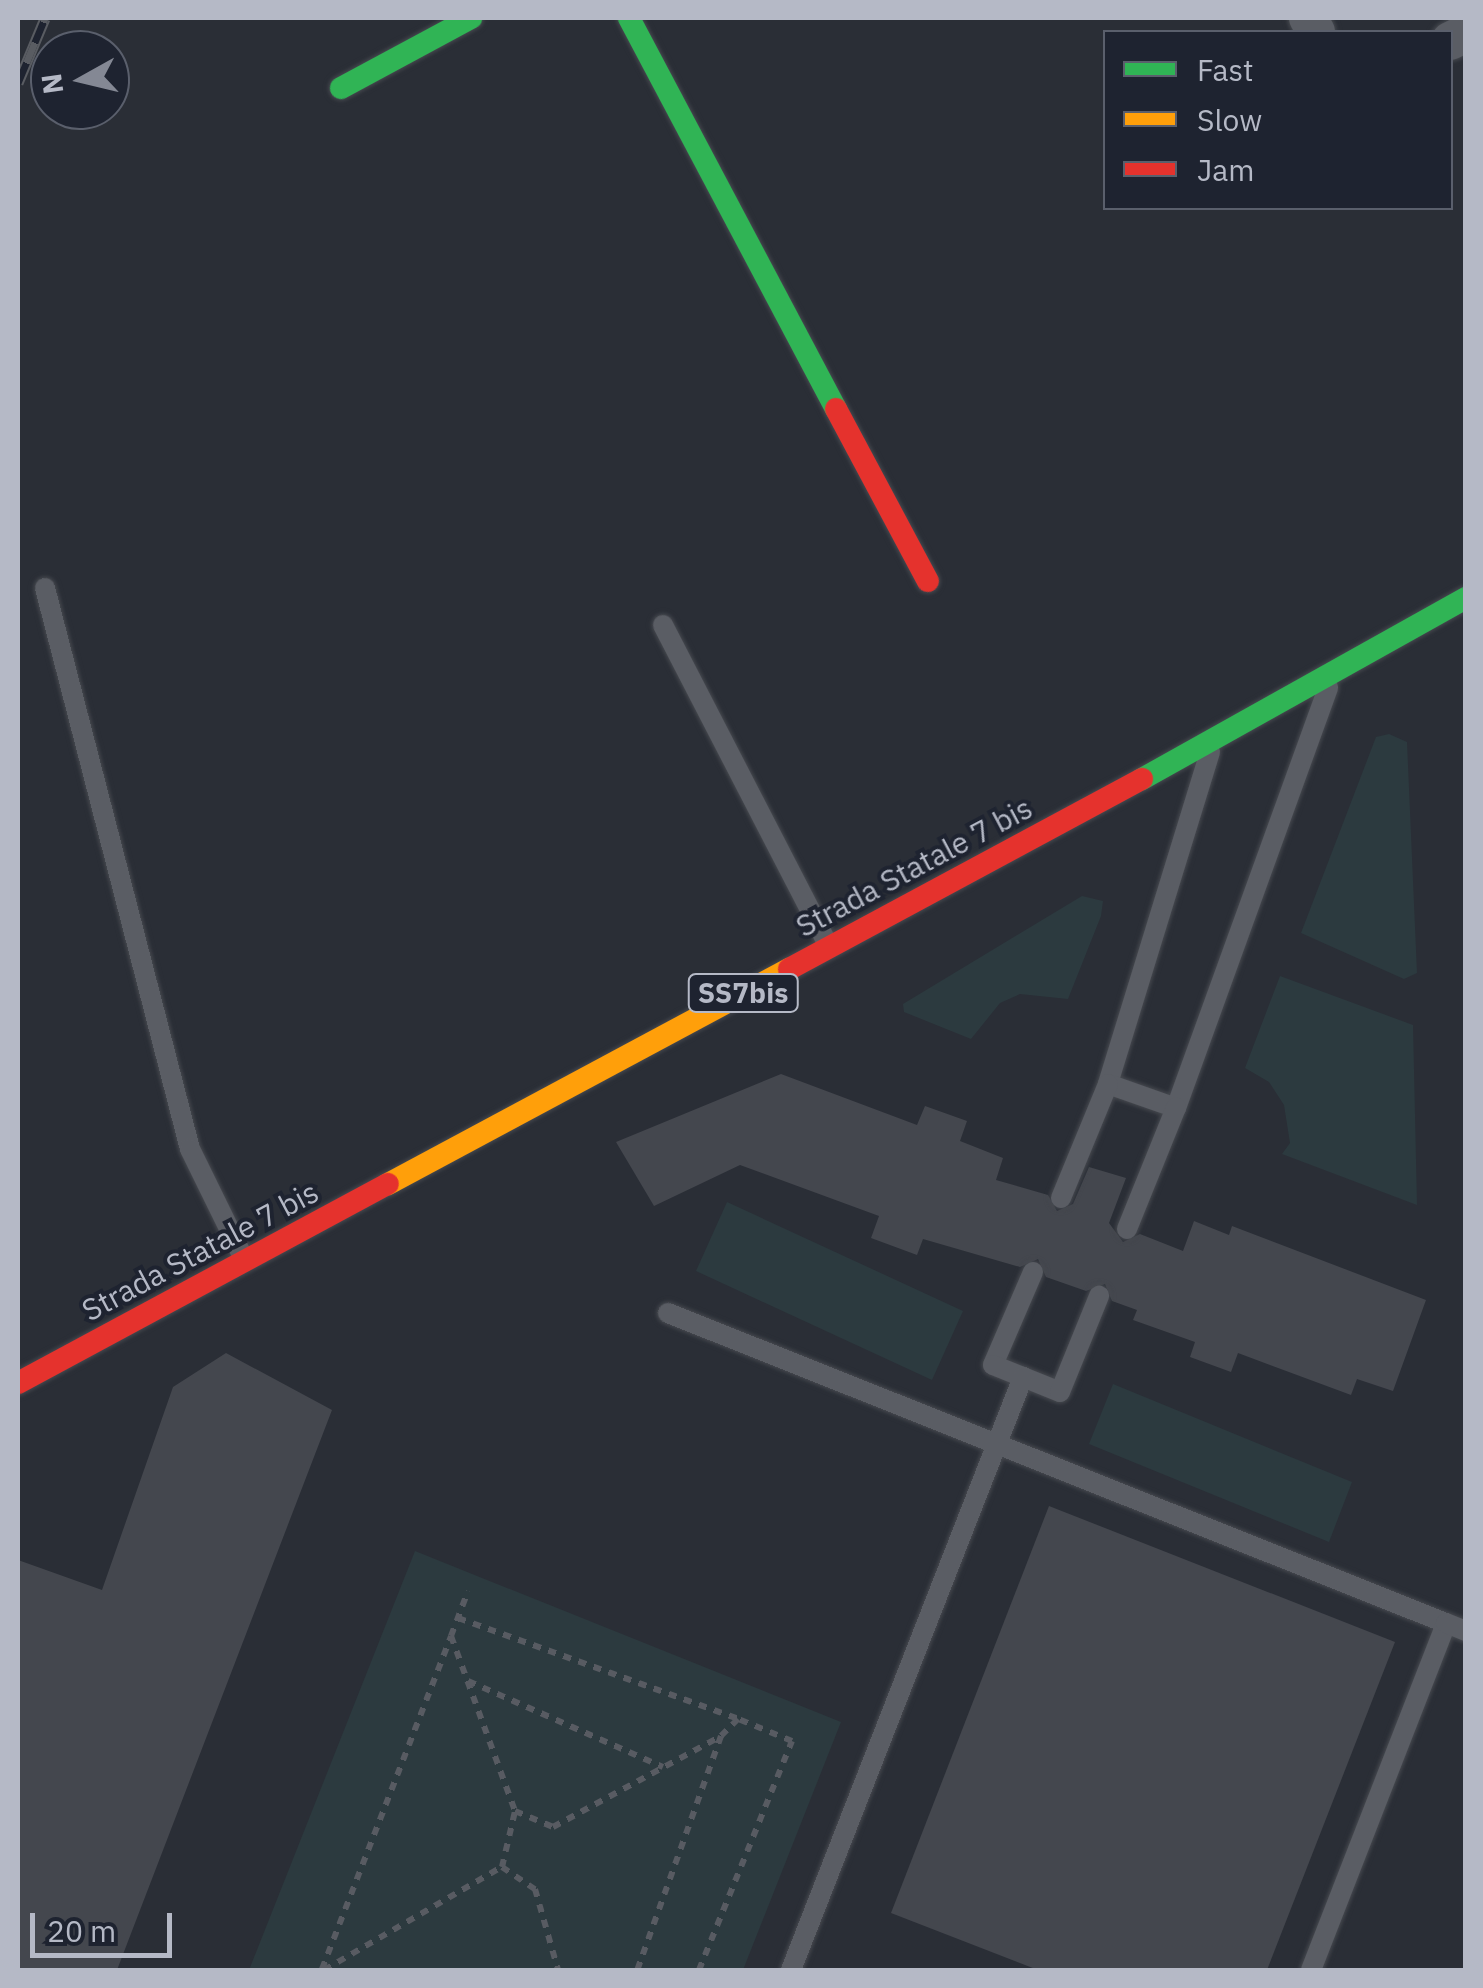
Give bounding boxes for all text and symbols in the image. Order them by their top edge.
north arrow [30,30,130,130]
legend [1103,30,1453,210]
text: Fast [1197,50,1254,89]
text: N [32,71,72,97]
text: Slow [1197,100,1262,139]
text: Jam [1197,150,1255,189]
street label: Strada Statale 7 bis [790,790,1038,944]
road number: SS7bis [686,970,800,1016]
street label: Strada Statale 7 bis [76,1174,324,1328]
scale bar [35,1893,178,1955]
text: 20 m [47,1911,116,1950]

